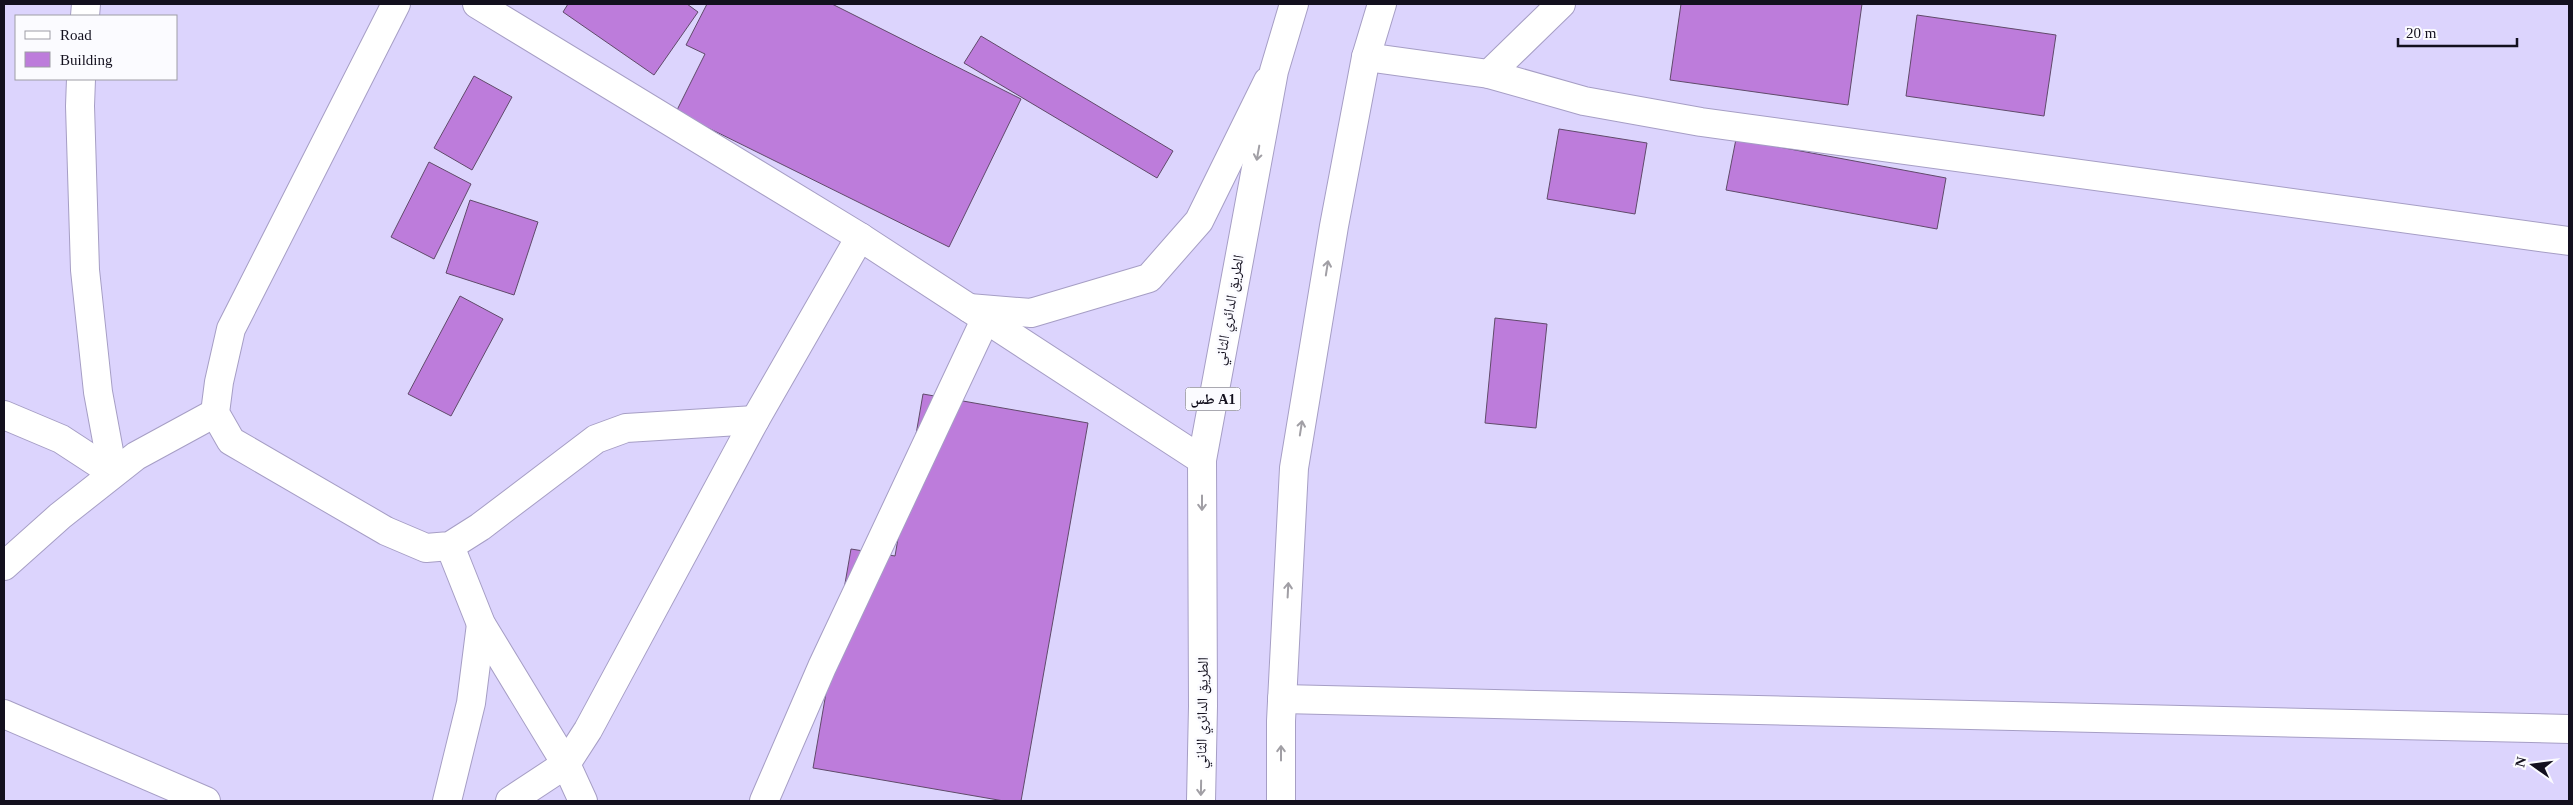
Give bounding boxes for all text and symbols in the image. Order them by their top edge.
legend [15,15,178,80]
scale bar [2398,15,2517,47]
text: 20 m [2406,25,2437,41]
text: Road [60,27,92,43]
text: Building [60,52,113,68]
one-way arrow [1253,145,1263,161]
street label: الطريق الدائري الثاني [1211,254,1250,367]
one-way arrow [1323,260,1333,276]
road number: طس A1 [1186,388,1240,410]
one-way arrow [1296,421,1306,437]
one-way arrow [1197,494,1207,511]
one-way arrow [1283,582,1293,598]
street label: الطريق الدائري الثاني [1193,657,1215,769]
north arrow [2508,740,2558,790]
one-way arrow [1276,745,1286,761]
text: N [2512,755,2529,769]
one-way arrow [1196,780,1206,796]

